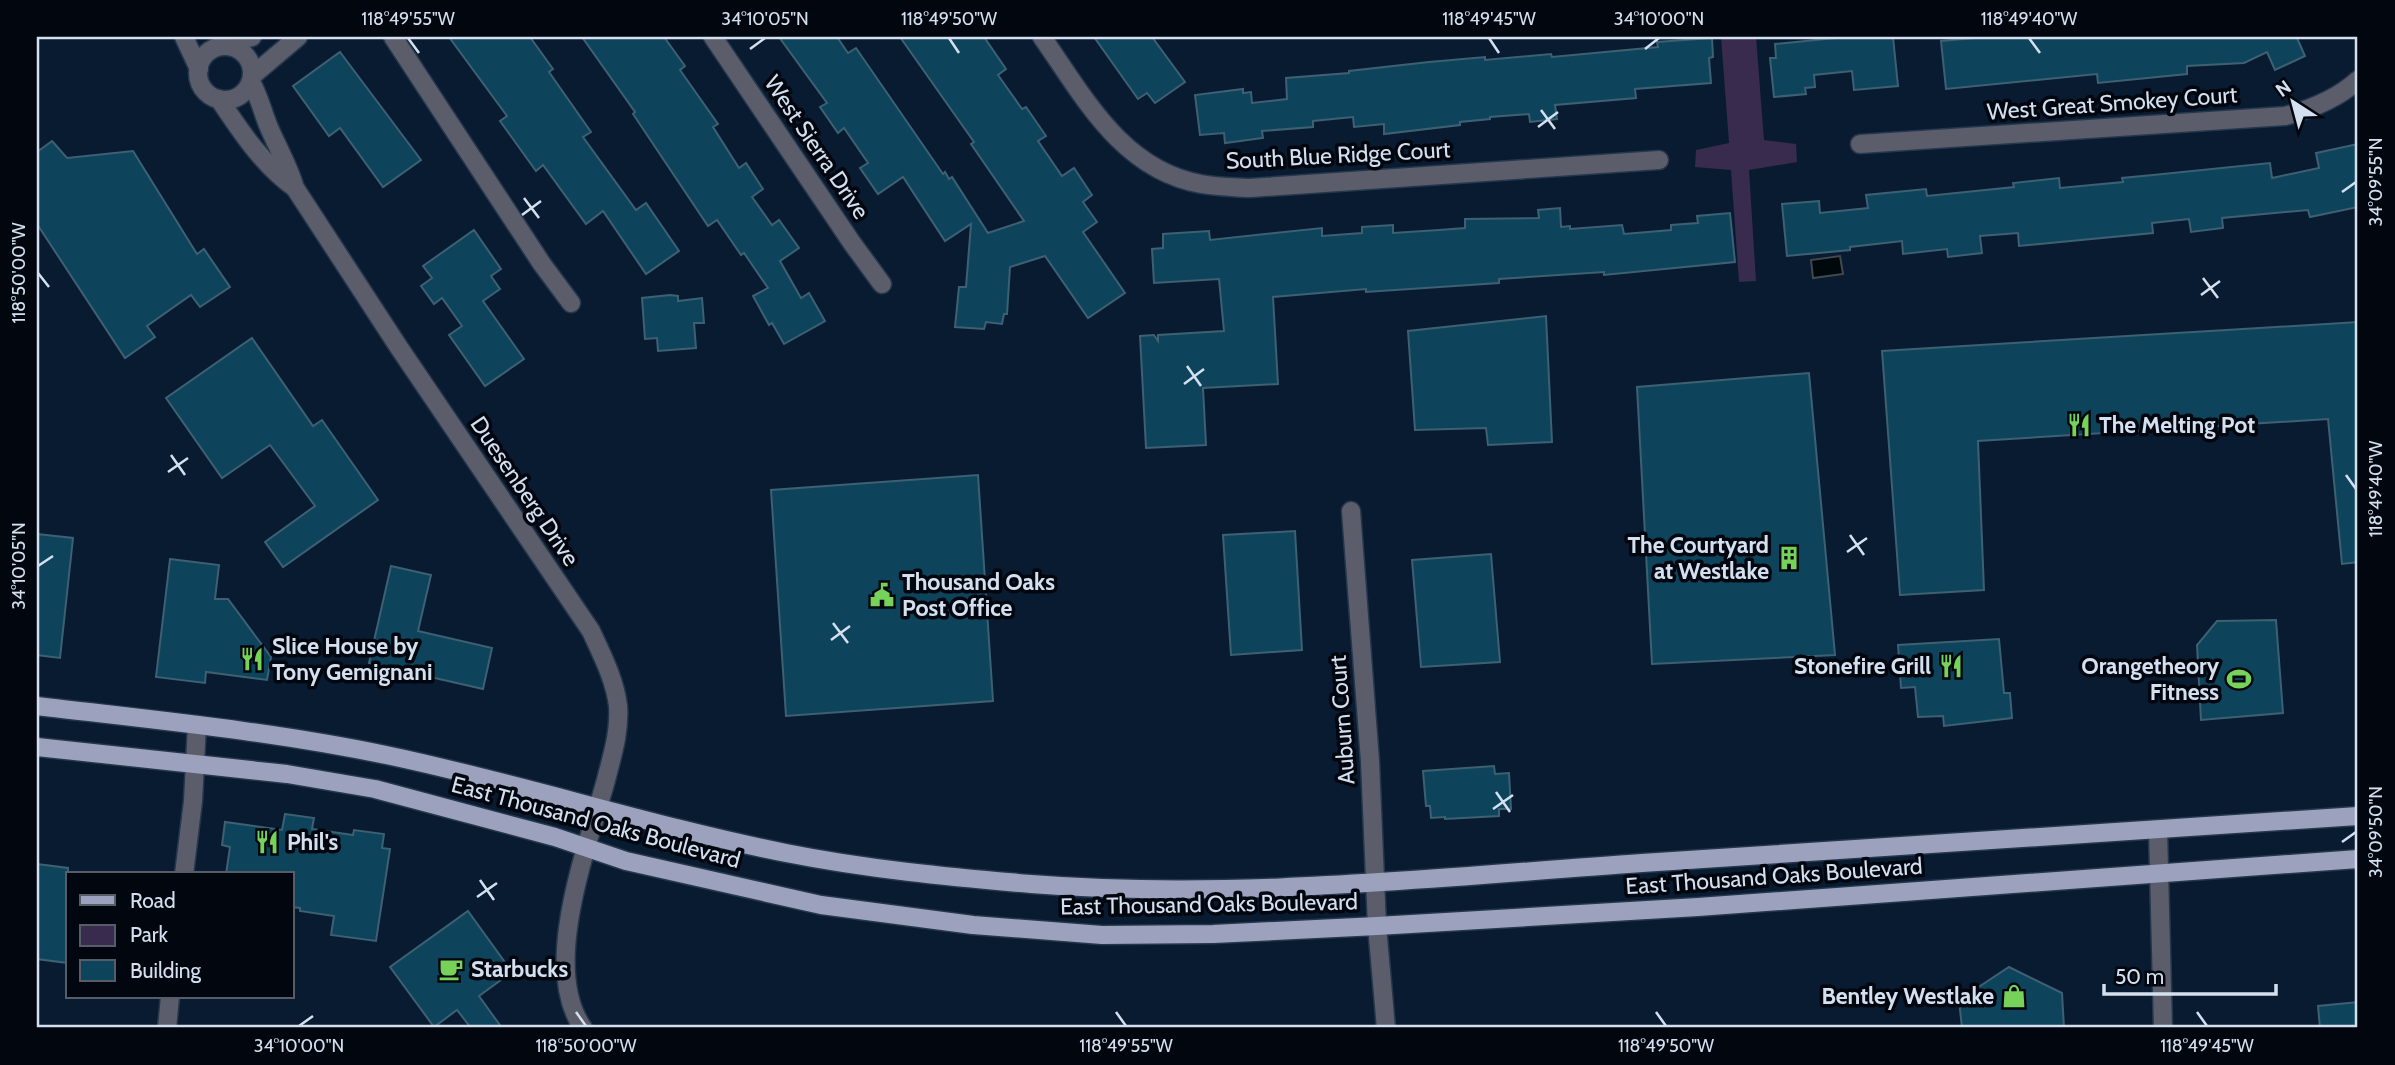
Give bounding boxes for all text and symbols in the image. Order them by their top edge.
text: 118°49'55"W [361,8,455,30]
text: 34°10'05"N [721,8,809,30]
text: 118°49'50"W [901,8,997,30]
text: 118°49'45"W [1442,8,1536,30]
text: 34°10'00"N [1614,8,1704,30]
text: 118°49'40"W [1981,8,2077,30]
north arrow [2258,66,2328,136]
street label: West Sierra Drive [759,70,875,224]
text: N [2271,75,2295,102]
street label: West Great Smokey Court [1986,80,2238,126]
street label: South Blue Ridge Court [1225,135,1451,175]
text: 34°09'55"N [2365,137,2387,227]
text: 118°50'00"W [8,222,30,324]
street label: Duesenberg Drive [465,411,586,571]
restaurant icon: The Melting Pot [2065,411,2093,439]
place label: The Melting Pot [2099,411,2255,439]
text: 118°49'40"W [2365,441,2387,537]
text: 34°10'05"N [8,522,30,610]
place label: The Courtyard at Westlake [1627,531,1769,585]
building icon: The Courtyard at Westlake [1775,544,1803,572]
place label: Thousand Oaks Post Office [902,568,1055,622]
public building icon: Thousand Oaks Post Office [868,581,896,609]
place label: Slice House by Tony Gemignani [272,632,432,686]
restaurant icon: Slice House by Tony Gemignani [238,645,266,673]
place label: Stonefire Grill [1794,652,1931,680]
restaurant icon: Stonefire Grill [1937,652,1965,680]
place label: Orangetheory Fitness [2081,652,2220,706]
street label: Auburn Court [1323,654,1360,786]
sports icon: Orangetheory Fitness [2225,665,2253,693]
street label: East Thousand Oaks Boulevard [449,770,743,874]
text: 34°09'50"N [2365,786,2387,878]
restaurant icon: Phil's [253,828,281,856]
place label: Phil's [287,828,339,856]
street label: East Thousand Oaks Boulevard [1624,852,1924,900]
legend [66,872,294,998]
street label: East Thousand Oaks Boulevard [1060,887,1358,921]
text: Road [130,888,176,913]
text: Park [130,922,168,947]
scale bar [2104,953,2276,997]
cafe icon: Starbucks [437,955,465,983]
place label: Starbucks [471,955,568,983]
text: Building [130,958,202,983]
text: 50 m [2115,964,2164,989]
place label: Bentley Westlake [1821,982,1994,1010]
shop icon: Bentley Westlake [2000,982,2028,1010]
text: 34°10'00"N [254,1035,344,1057]
text: 118°50'00"W [535,1035,637,1057]
text: 118°49'55"W [1079,1035,1173,1057]
text: 118°49'50"W [1618,1035,1714,1057]
text: 118°49'45"W [2160,1035,2254,1057]

